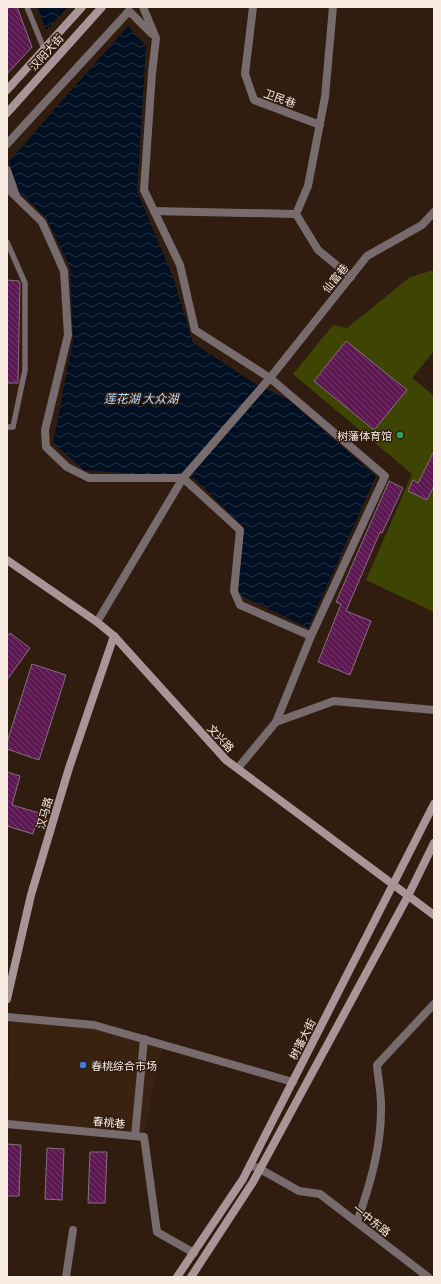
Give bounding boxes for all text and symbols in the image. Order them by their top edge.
street label: 汉阳大街 [26,31,66,73]
street label: 卫民巷 [262,86,298,110]
street label: 仙富巷 [320,261,350,295]
water label: 莲花湖 大众湖 [104,391,180,405]
place label: 树藩体育馆 [337,429,392,442]
marker: 树藩体育馆 [395,430,405,440]
street label: 文兴路 [205,721,237,755]
street label: 汉马路 [33,795,55,831]
street label: 树藩大街 [286,1016,318,1062]
place label: 春桃综合市场 [91,1059,157,1072]
marker: 春桃综合市场 [78,1060,88,1070]
street label: 春桃巷 [92,1114,126,1130]
street label: 一中东路 [351,1201,393,1239]

